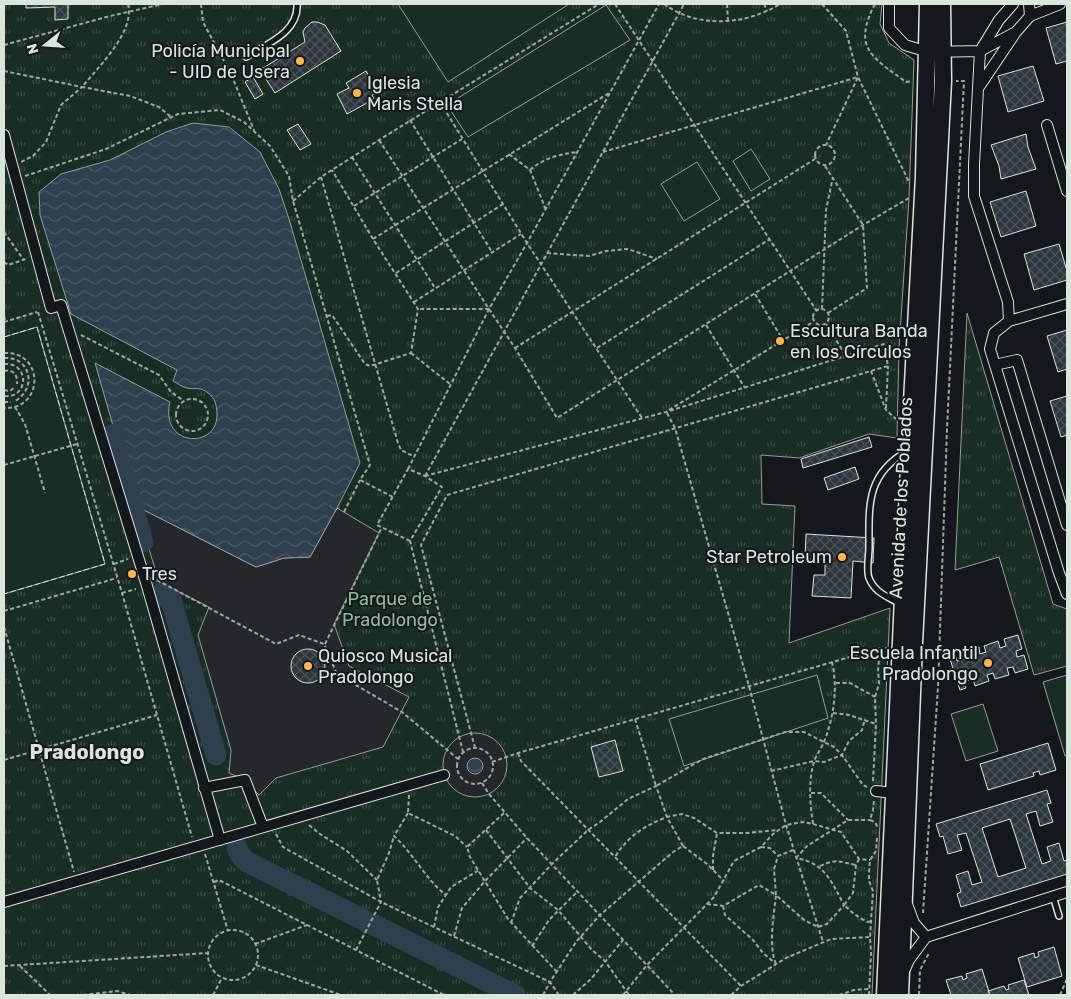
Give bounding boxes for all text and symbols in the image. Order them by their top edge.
north arrow [20,20,70,70]
place label: Policía Municipal - UID de Usera [151,40,290,83]
text: N [23,41,43,56]
marker: Policía Municipal - UID de Usera [294,55,306,67]
place label: Iglesia Maris Stella [367,72,463,115]
marker: Iglesia Maris Stella [351,87,363,99]
place label: Escultura Banda en los Círculos [790,320,928,363]
marker: Escultura Banda en los Círculos [774,335,786,347]
street label: Avenida de los Poblados [885,397,917,599]
place label: Star Petroleum [706,546,832,568]
marker: Star Petroleum [836,551,848,563]
place label: Tres [142,563,177,585]
marker: Tres [126,568,138,580]
park label: Parque de Pradolongo [342,588,438,631]
place label: Escuela Infantil Pradolongo [849,642,978,685]
place label: Quiosco Musical Pradolongo [318,645,452,688]
marker: Escuela Infantil Pradolongo [982,657,994,669]
marker: Quiosco Musical Pradolongo [302,660,314,672]
district label: Pradolongo [30,740,144,764]

